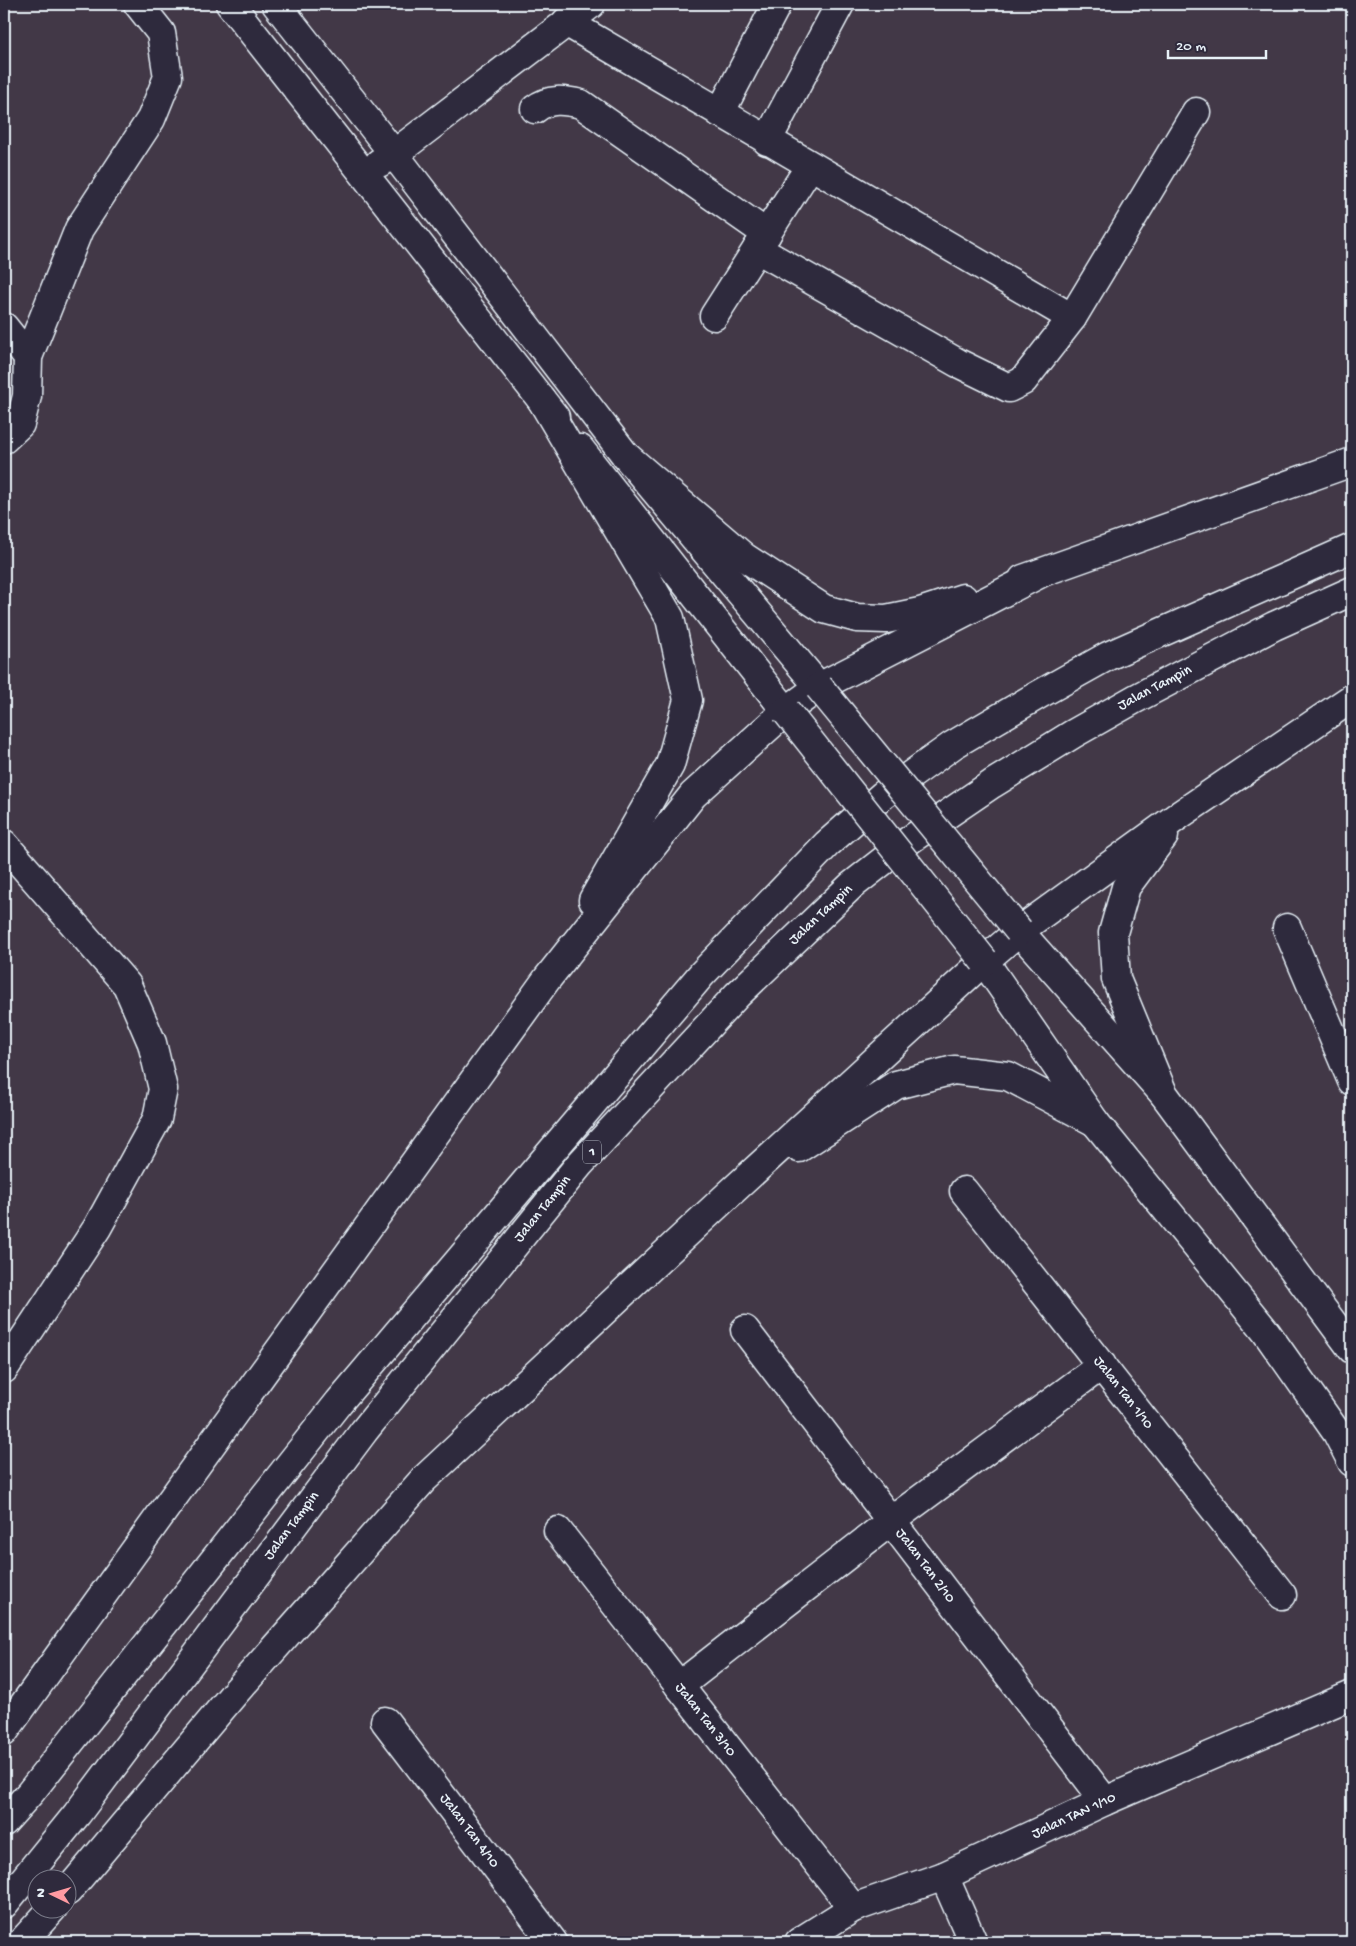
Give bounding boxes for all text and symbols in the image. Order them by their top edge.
scale bar [1168,28,1266,60]
text: 20 m [1176,38,1206,56]
street label: Jalan Tampin [1115,661,1195,715]
street label: Jalan Tampin [785,881,857,949]
road number: 1 [583,1140,601,1164]
street label: Jalan Tampin [510,1172,576,1246]
street label: Jalan Tan 1/10 [1089,1353,1157,1433]
street label: Jalan Tampin [260,1488,324,1564]
street label: Jalan Tan 2/10 [891,1525,959,1607]
street label: Jalan Tan 3/10 [670,1679,740,1761]
street label: Jalan TAN 1/10 [1029,1788,1119,1843]
street label: Jalan Tan 4/10 [435,1790,503,1872]
north arrow [28,1868,78,1918]
text: N [33,1888,50,1898]

